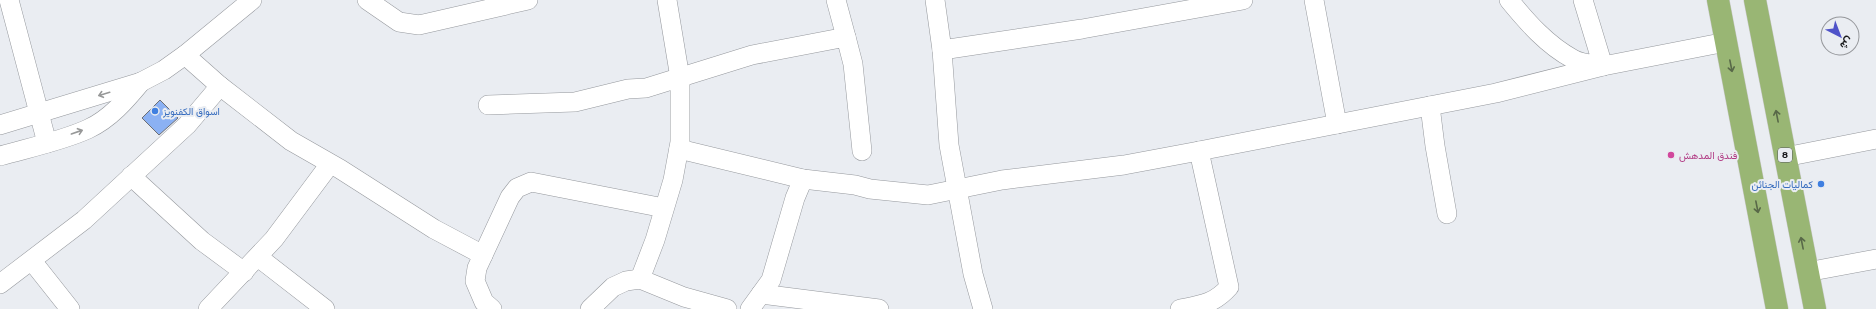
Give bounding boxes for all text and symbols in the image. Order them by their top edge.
north arrow [1820,16,1860,56]
text: ش [1837,34,1856,53]
one-way arrow [1727,59,1735,72]
one-way arrow [98,91,111,98]
place label: اسواق الكفنويز [162,105,220,118]
marker: اسواق الكفنويز [150,106,160,116]
one-way arrow [1773,109,1781,122]
one-way arrow [71,128,83,136]
road number: 8 [1778,148,1792,162]
place label: فندق المدهش [1679,149,1738,162]
marker: فندق المدهش [1666,150,1676,160]
place label: كماليات الجنائن [1751,178,1814,191]
marker: كماليات الجنائن [1816,179,1826,189]
one-way arrow [1754,200,1762,213]
one-way arrow [1797,237,1805,250]

